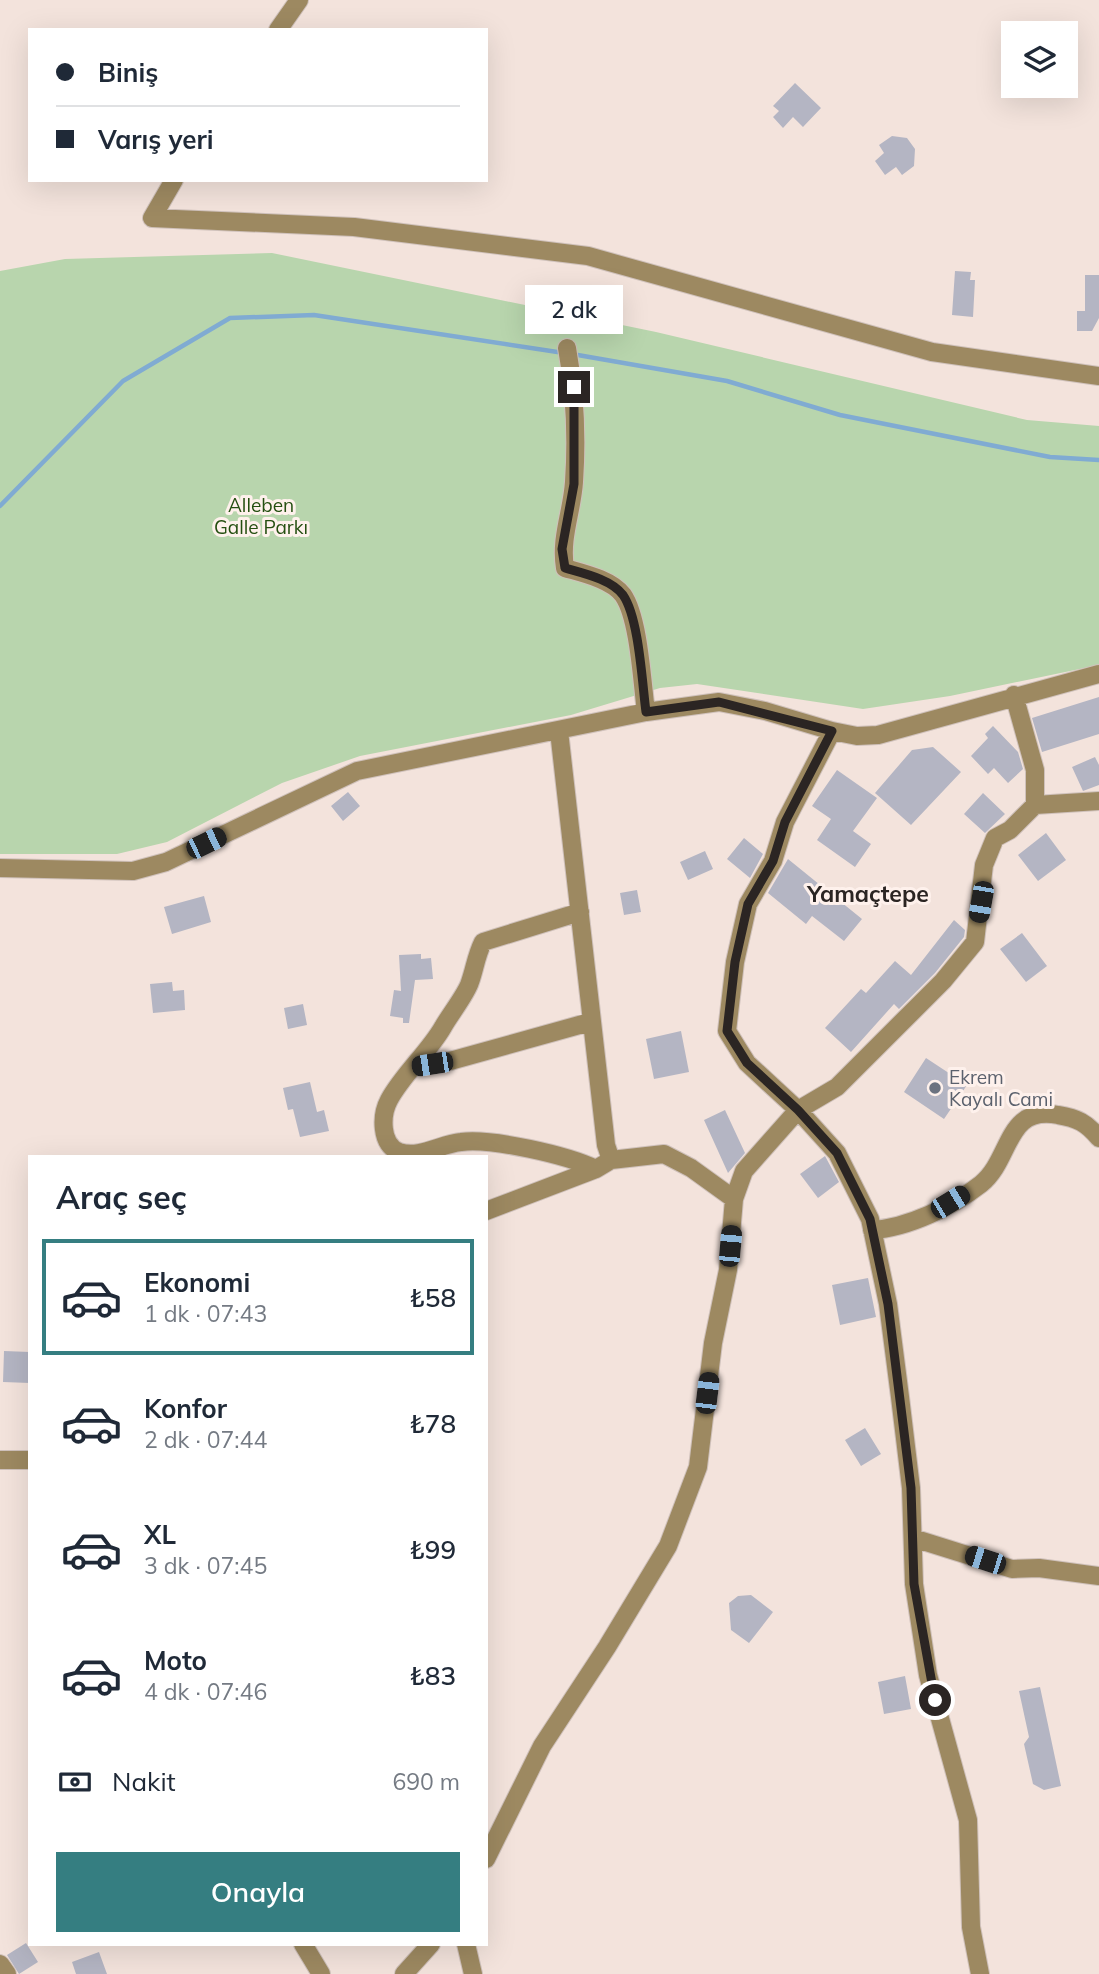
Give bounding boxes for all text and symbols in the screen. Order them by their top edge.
map controls [1001,21,1078,98]
button: layers [1001,21,1078,98]
text: Biniş [98,56,158,89]
text: Varış yeri [98,123,214,156]
callout: 2 dk [525,286,623,334]
text: 2 dk [551,295,597,324]
route end [558,371,590,403]
park label: Alleben Galle Parkı [214,493,308,539]
car [183,824,230,862]
district label: Yamaçtepe [806,879,929,908]
car [968,879,995,925]
car [410,1050,455,1078]
place label: Ekrem Kayalı Cami [949,1065,1053,1111]
marker: Ekrem Kayalı Cami [927,1080,943,1096]
text: Araç seç [56,1177,187,1217]
car [927,1182,974,1222]
car [718,1224,743,1268]
icon: car [60,1266,123,1329]
text: Ekonomi [144,1266,250,1299]
text: ₺58 [409,1281,456,1314]
text: 1 dk · 07:43 [144,1299,267,1328]
car [695,1371,720,1415]
icon: car [60,1392,123,1455]
text: Konfor [144,1392,227,1425]
text: ₺78 [409,1407,456,1440]
text: 2 dk · 07:44 [144,1425,267,1454]
icon: car [60,1518,123,1581]
text: XL [144,1518,176,1551]
text: ₺99 [409,1533,456,1566]
car [962,1544,1009,1576]
text: 3 dk · 07:45 [144,1551,267,1580]
icon: car [60,1644,123,1707]
text: Moto [144,1644,207,1677]
text: ₺83 [409,1659,456,1692]
text: 4 dk · 07:46 [144,1677,267,1706]
route start [919,1684,951,1716]
icon: cash [56,1763,94,1801]
text: Nakit [112,1765,176,1798]
text: 690 m [392,1767,460,1796]
button: Onayla [56,1852,460,1932]

